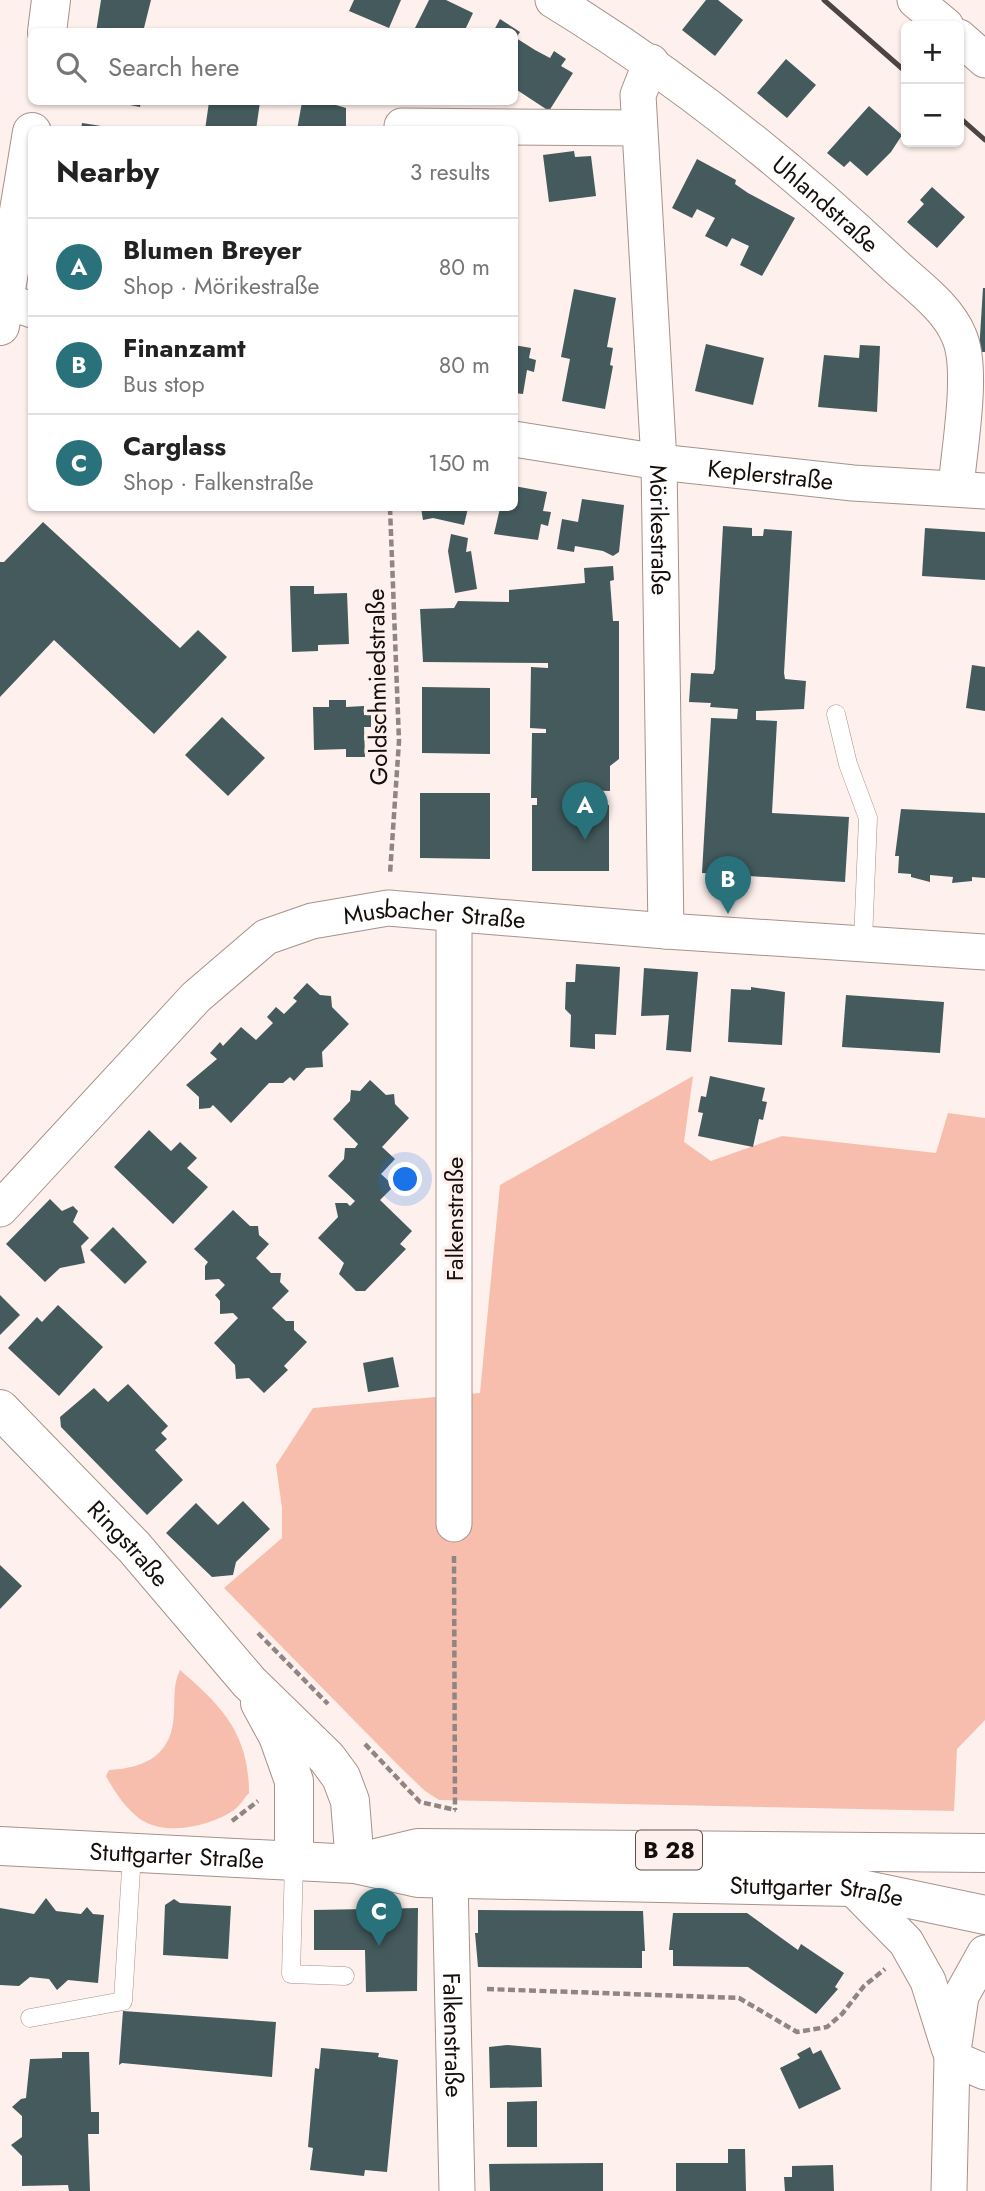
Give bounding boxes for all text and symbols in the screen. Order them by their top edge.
map controls [901,21,964,147]
button: + [901,21,964,84]
search box [28,28,518,105]
icon: search [52,48,90,86]
text: Search here [108,48,240,86]
button: − [901,84,964,147]
street label: Uhlandstraße [765,147,887,260]
text: Nearby [56,150,159,193]
text: 3 results [410,155,490,189]
text: Blumen Breyer [123,231,302,269]
text: A [71,250,87,284]
text: 80 m [439,250,490,284]
text: Shop · Mörikestraße [123,269,319,303]
text: Finanzamt [123,329,246,367]
text: B [71,348,87,382]
text: 80 m [439,348,490,382]
text: Bus stop [123,367,205,401]
text: Carglass [123,427,226,465]
text: C [71,446,87,480]
text: 150 m [428,446,490,480]
street label: Keplerstraße [706,450,835,498]
street label: Mörikestraße [642,464,678,596]
text: Shop · Falkenstraße [123,465,314,499]
street label: Goldschmiedstraße [358,588,396,786]
pin: A [562,782,608,840]
pin: B [705,856,751,914]
street label: Musbacher Straße [340,890,527,937]
street label: Falkenstraße [437,1157,472,1281]
your location [388,1162,422,1196]
street label: Ringstraße [80,1492,178,1594]
road number: B 28 [636,1830,702,1870]
street label: Stuttgarter Straße [89,1833,265,1877]
street label: Stuttgarter Straße [729,1867,907,1915]
pin: C [356,1888,402,1946]
street label: Falkenstraße [435,1972,472,2098]

